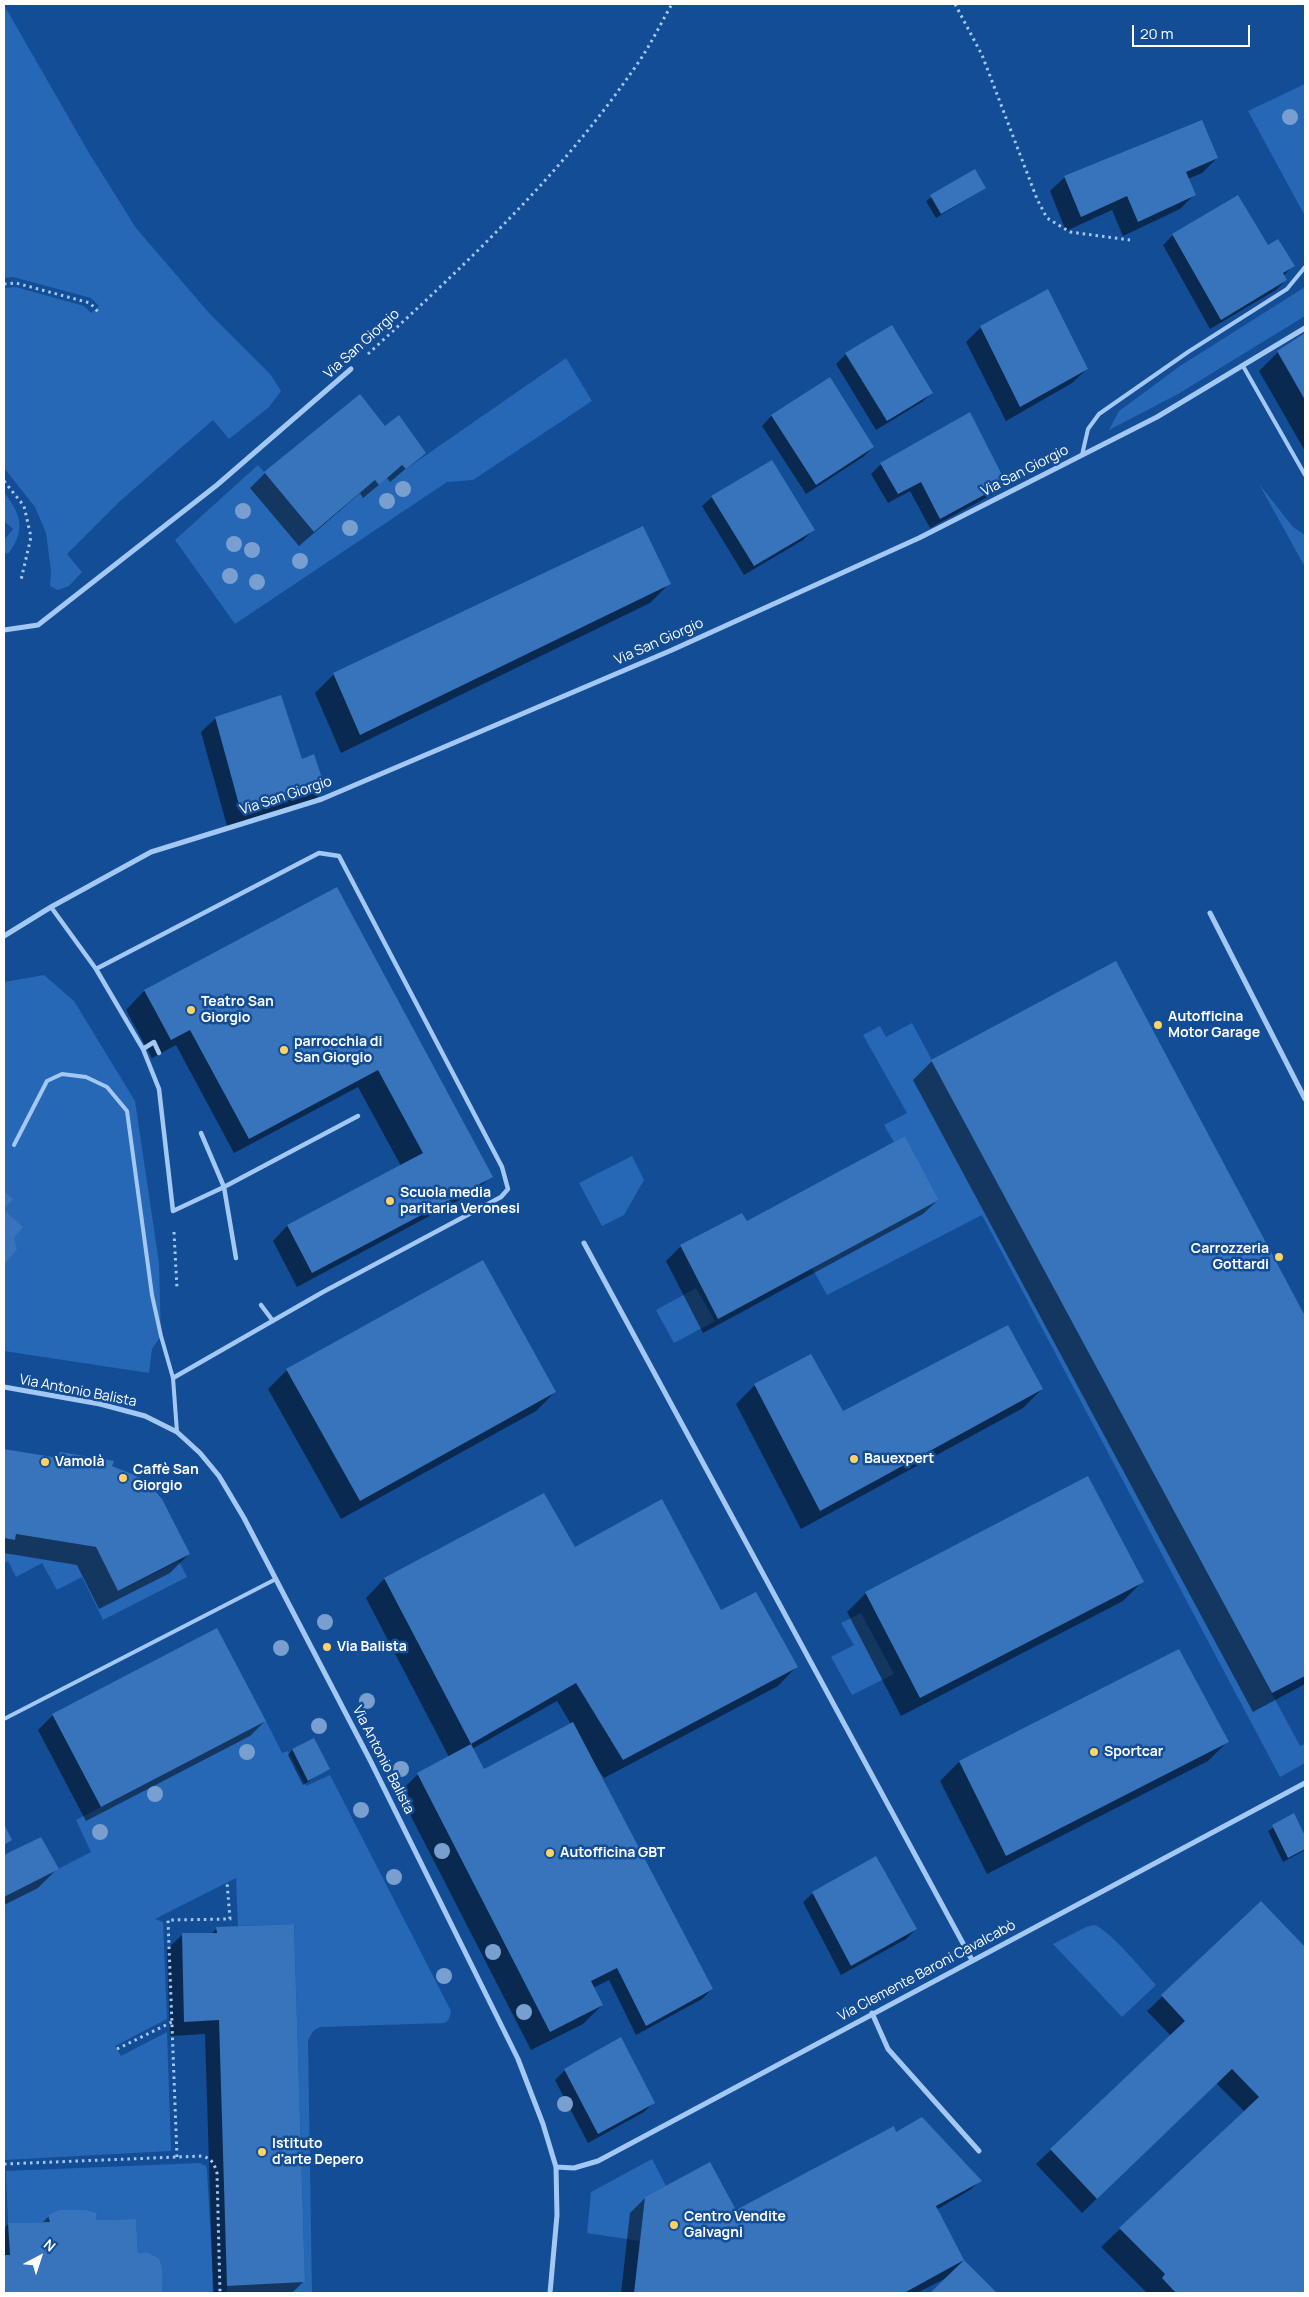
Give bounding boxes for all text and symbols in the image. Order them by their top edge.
scale bar [1134,15,1252,47]
text: 20 m [1140,23,1173,44]
street label: Via San Giorgio [321,306,403,382]
street label: Via San Giorgio [979,442,1071,500]
street label: Via San Giorgio [612,615,706,669]
street label: Via San Giorgio [238,773,334,819]
place label: Teatro San Giorgio [201,994,274,1026]
marker: Teatro San Giorgio [185,1004,197,1016]
place label: Autofficina Motor Garage [1168,1009,1260,1042]
marker: Autofficina Motor Garage [1152,1019,1164,1031]
place label: parrocchia di San Giorgio [294,1034,382,1066]
marker: parrocchia di San Giorgio [278,1044,290,1056]
place label: Scuola media paritaria Veronesi [400,1185,520,1218]
marker: Scuola media paritaria Veronesi [384,1195,396,1207]
place label: Carrozzeria Gottardi [1191,1241,1269,1274]
marker: Carrozzeria Gottardi [1273,1251,1285,1263]
street label: Via Antonio Balista [18,1371,138,1411]
place label: Bauexpert [864,1451,934,1467]
marker: Bauexpert [848,1453,860,1465]
place label: Vamolà [55,1454,105,1470]
marker: Vamolà [39,1456,51,1468]
place label: Caffè San Giorgio [133,1462,199,1494]
marker: Caffè San Giorgio [117,1472,129,1484]
place label: Via Balista [337,1639,407,1655]
marker: Via Balista [321,1641,333,1653]
street label: Via Antonio Balista [348,1703,418,1817]
place label: Sportcar [1104,1744,1163,1760]
marker: Sportcar [1088,1746,1100,1758]
place label: Autofficina GBT [560,1845,665,1861]
marker: Autofficina GBT [544,1847,556,1859]
street label: Via Clemente Baroni Cavalcabò [835,1917,1019,2025]
place label: Istituto d'arte Depero [272,2136,364,2168]
marker: Istituto d'arte Depero [256,2146,268,2158]
place label: Centro Vendite Galvagni [684,2209,786,2242]
marker: Centro Vendite Galvagni [668,2219,680,2231]
north arrow [15,2232,65,2282]
text: N [40,2235,60,2256]

